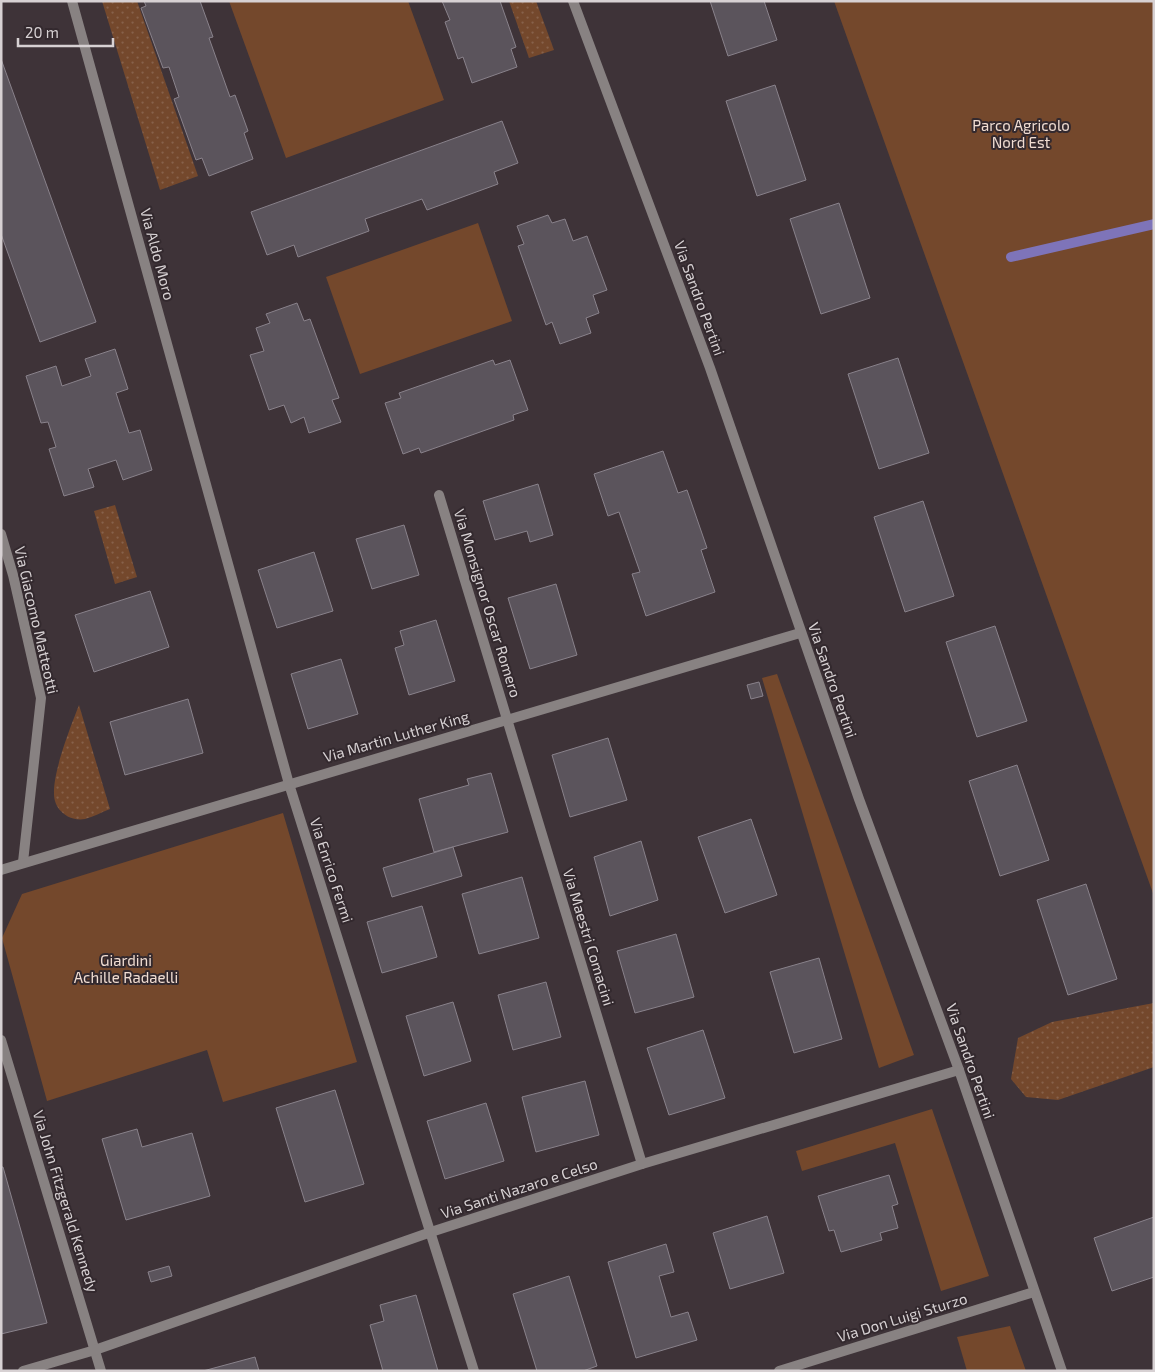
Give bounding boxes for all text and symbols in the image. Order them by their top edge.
scale bar [18,15,112,47]
text: 20 m [25,23,59,41]
park label: Parco Agricolo Nord Est [972,116,1070,151]
street label: Via Aldo Moro [137,206,179,302]
street label: Via Sandro Pertini [671,238,729,358]
street label: Via Monsignor Oscar Romero [451,506,525,700]
street label: Via Giacomo Matteotti [11,544,63,696]
street label: Via Sandro Pertini [805,620,861,740]
street label: Via Martin Luther King [321,706,472,765]
street label: Via Enrico Fermi [307,815,357,925]
street label: Via Maestri Comacini [560,866,618,1008]
park label: Giardini Achille Radaelli [74,951,178,986]
street label: Via Sandro Pertini [943,1001,999,1121]
street label: Via John Fitzgerald Kennedy [30,1108,102,1294]
street label: Via Santi Nazaro e Celso [438,1154,600,1222]
street label: Via Don Luigi Sturzo [835,1289,969,1345]

